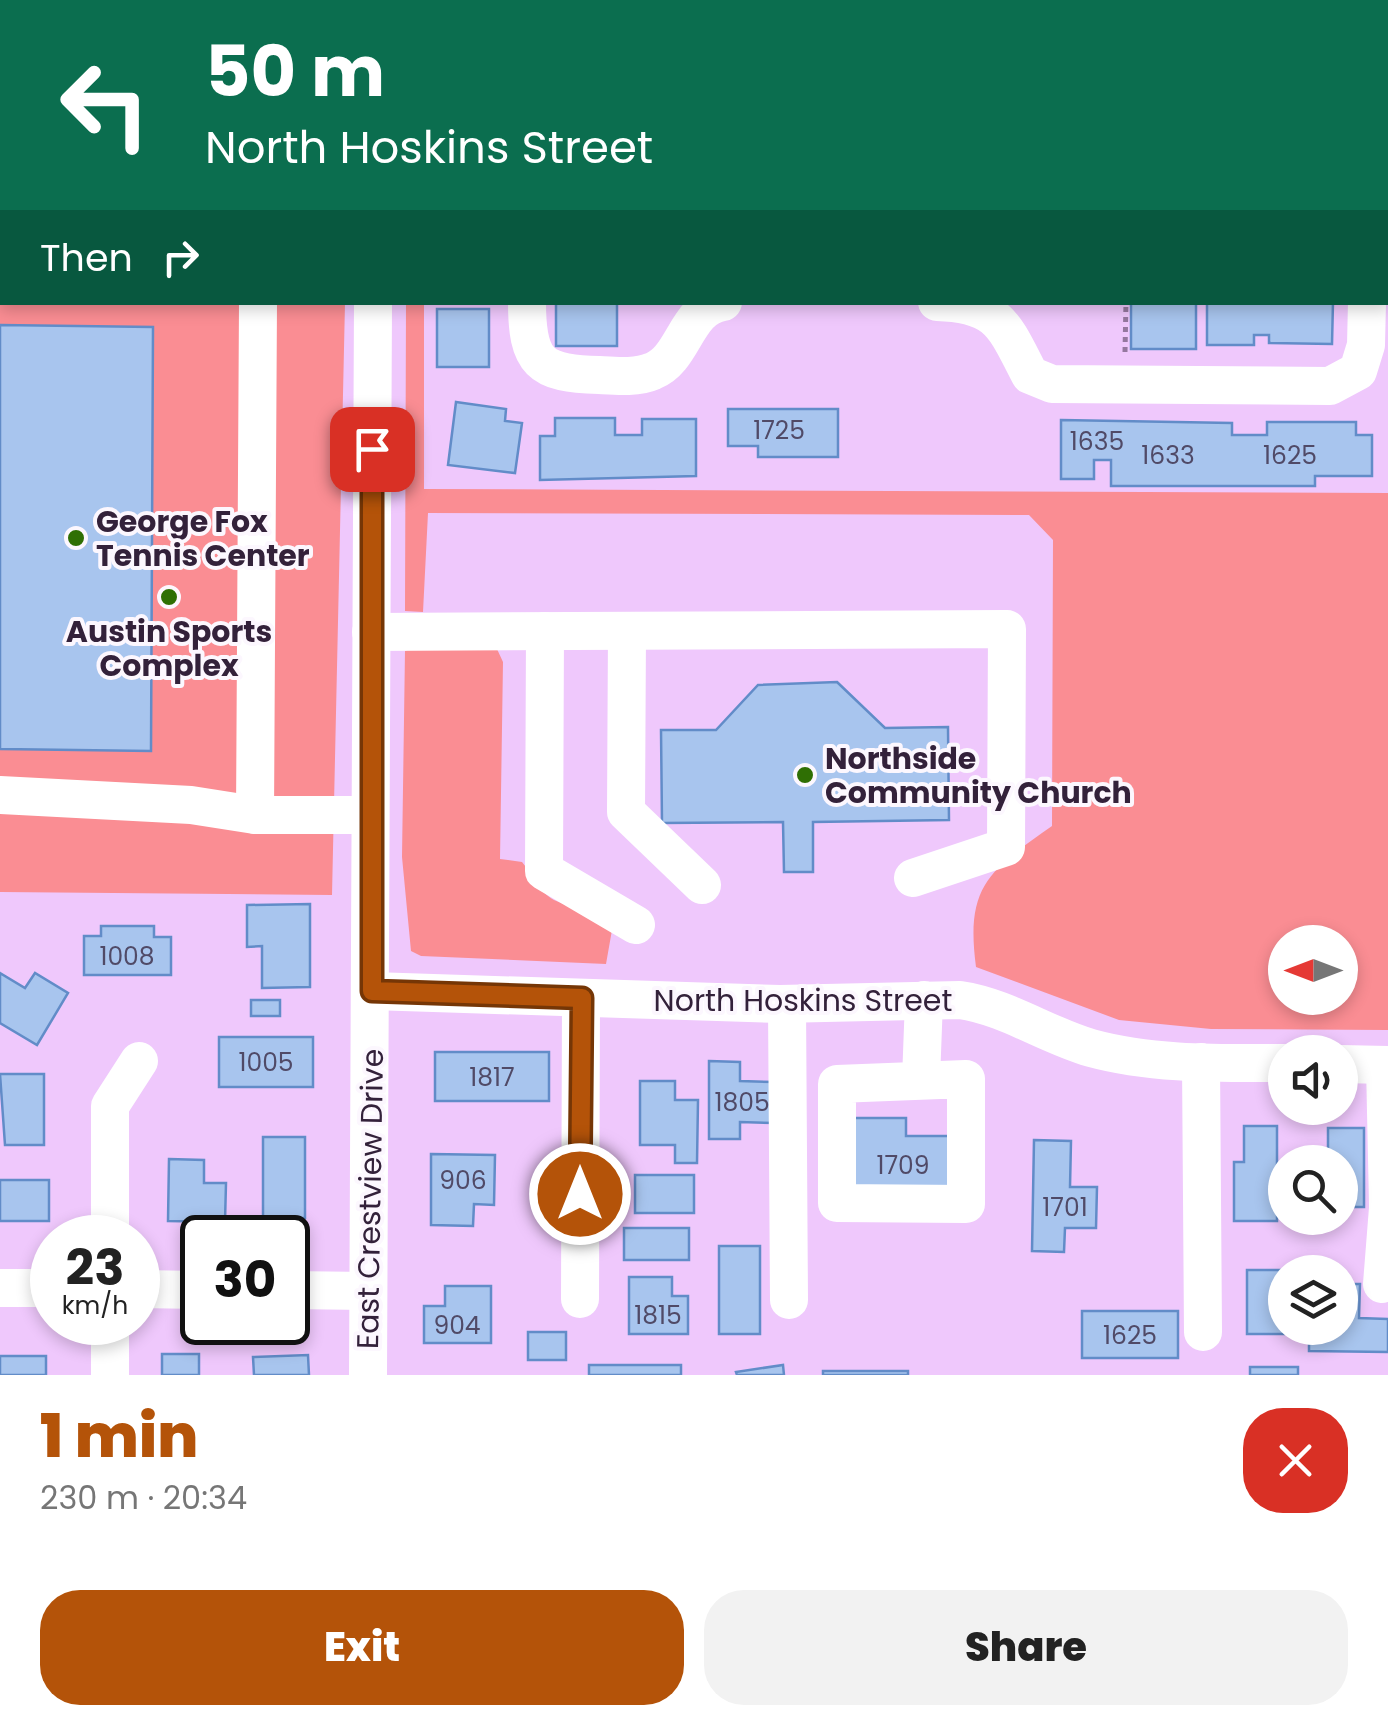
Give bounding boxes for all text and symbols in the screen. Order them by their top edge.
text: 50 m [205,22,385,121]
icon: left [40,40,170,170]
text: North Hoskins Street [205,116,653,179]
icon: right [153,230,208,285]
text: Then [40,231,133,284]
pin [330,407,415,492]
house number: 1725 [753,413,805,448]
icon: arrive [345,422,400,477]
house number: 1635 [1070,424,1124,459]
house number: 1633 [1141,438,1195,473]
house number: 1625 [1263,438,1317,473]
place label: George Fox Tennis Center [96,500,310,577]
marker: George Fox Tennis Center [65,527,87,549]
marker: Austin Sports Complex [158,586,180,608]
place label: Austin Sports Complex [66,610,272,687]
place label: Northside Community Church [825,737,1132,814]
marker: Northside Community Church [794,764,816,786]
north arrow [1268,925,1358,1015]
map controls [1268,925,1358,1345]
house number: 1008 [99,939,155,974]
street label: North Hoskins Street [654,979,952,1022]
button: sound [1268,1035,1358,1125]
house number: 1005 [238,1045,294,1080]
street label: East Crestview Drive [346,1048,394,1350]
house number: 1817 [469,1060,515,1095]
house number: 1805 [714,1085,770,1120]
position arrow [528,1142,632,1246]
button: search [1268,1145,1358,1235]
house number: 1709 [876,1148,930,1183]
house number: 906 [439,1163,487,1198]
house number: 1701 [1042,1190,1088,1225]
speed limit sign: 30 [180,1215,310,1345]
text: 23 [66,1232,124,1303]
button: layers [1268,1255,1358,1345]
text: km/h [62,1288,128,1323]
house number: 1815 [634,1298,682,1333]
house number: 904 [433,1308,481,1343]
house number: 1625 [1103,1318,1157,1353]
text: 1 min [40,1394,198,1478]
button: close [1243,1408,1348,1513]
text: 230 m · 20:34 [40,1475,247,1520]
button: Exit [40,1590,684,1705]
button: Share [704,1590,1348,1705]

